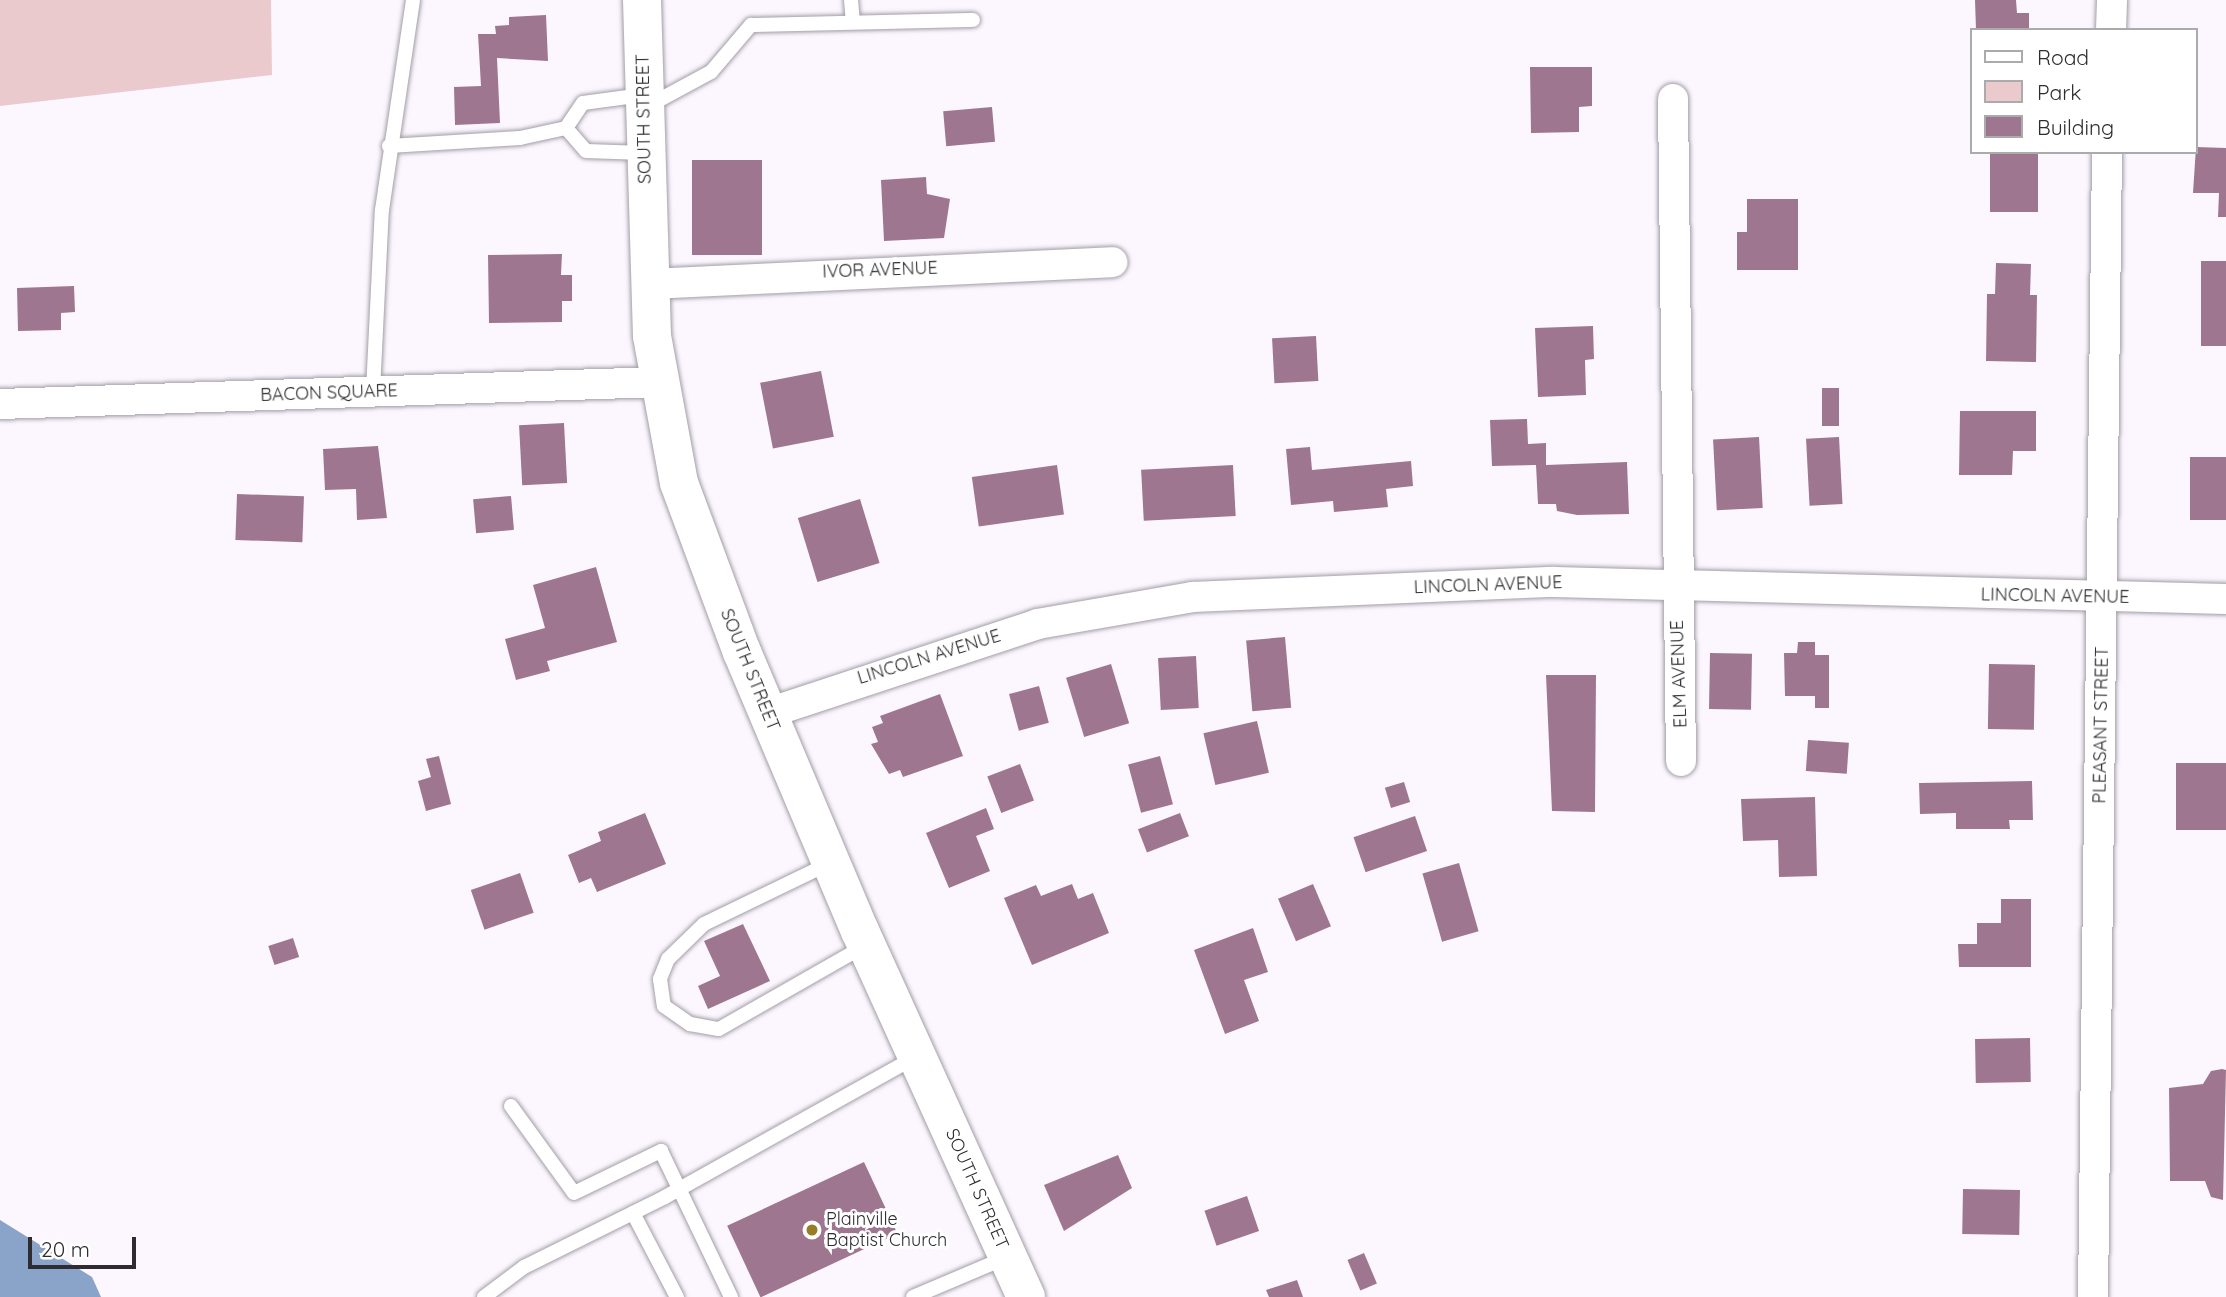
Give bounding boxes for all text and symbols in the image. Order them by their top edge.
legend [1970,28,2198,154]
text: Road [2037,44,2089,70]
street label: SOUTH STREET [632,54,656,184]
text: Park [2037,79,2081,105]
text: Building [2037,114,2114,140]
street label: IVOR AVENUE [822,257,938,283]
street label: BACON SQUARE [260,380,398,406]
street label: LINCOLN AVENUE [1413,572,1563,598]
street label: LINCOLN AVENUE [1980,584,2130,608]
street label: SOUTH STREET [716,606,784,734]
street label: ELM AVENUE [1666,620,1692,728]
street label: LINCOLN AVENUE [855,625,1003,689]
street label: PLEASANT STREET [2089,646,2113,804]
street label: SOUTH STREET [941,1125,1013,1253]
place label: Plainville Baptist Church [826,1209,947,1252]
marker: Plainville Baptist Church [804,1222,820,1238]
scale bar [32,1224,140,1268]
text: 20 m [41,1236,90,1262]

